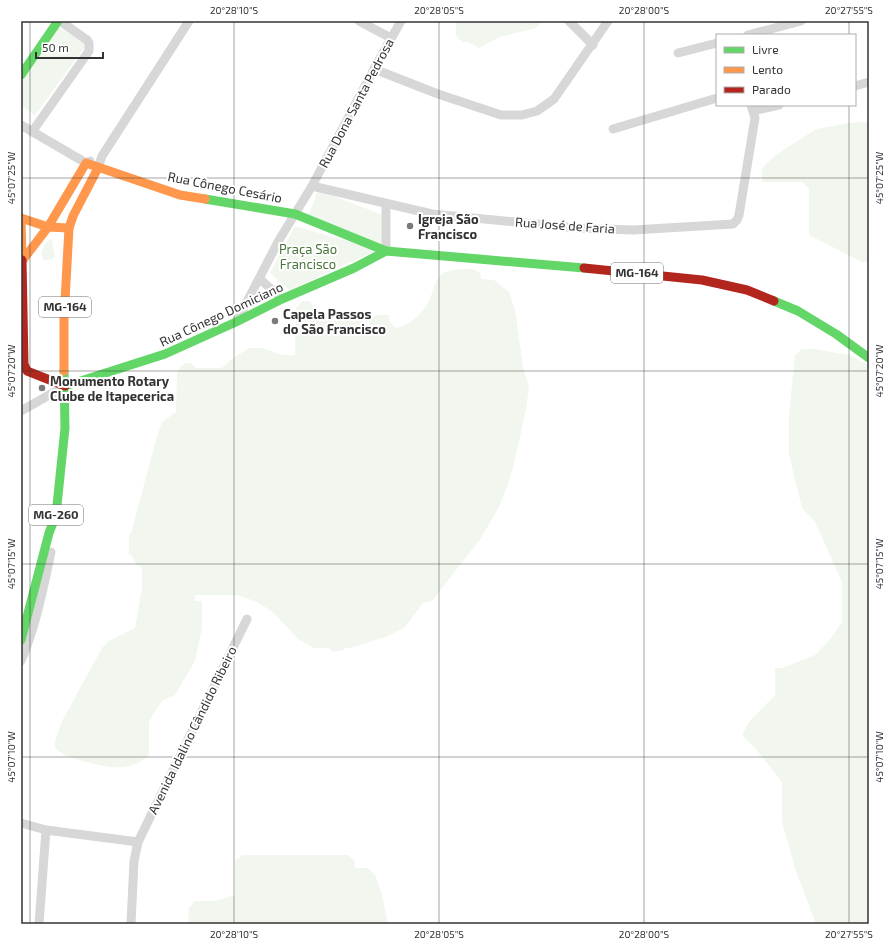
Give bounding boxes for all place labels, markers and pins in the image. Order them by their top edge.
place label: Igreja São Francisco [418,211,479,242]
marker: Igreja São Francisco [405,221,415,231]
place label: Capela Passos do São Francisco [283,306,386,337]
marker: Capela Passos do São Francisco [270,316,280,326]
place label: Monumento Rotary Clube de Itapecerica [50,373,174,404]
marker: Monumento Rotary Clube de Itapecerica [37,383,47,393]

